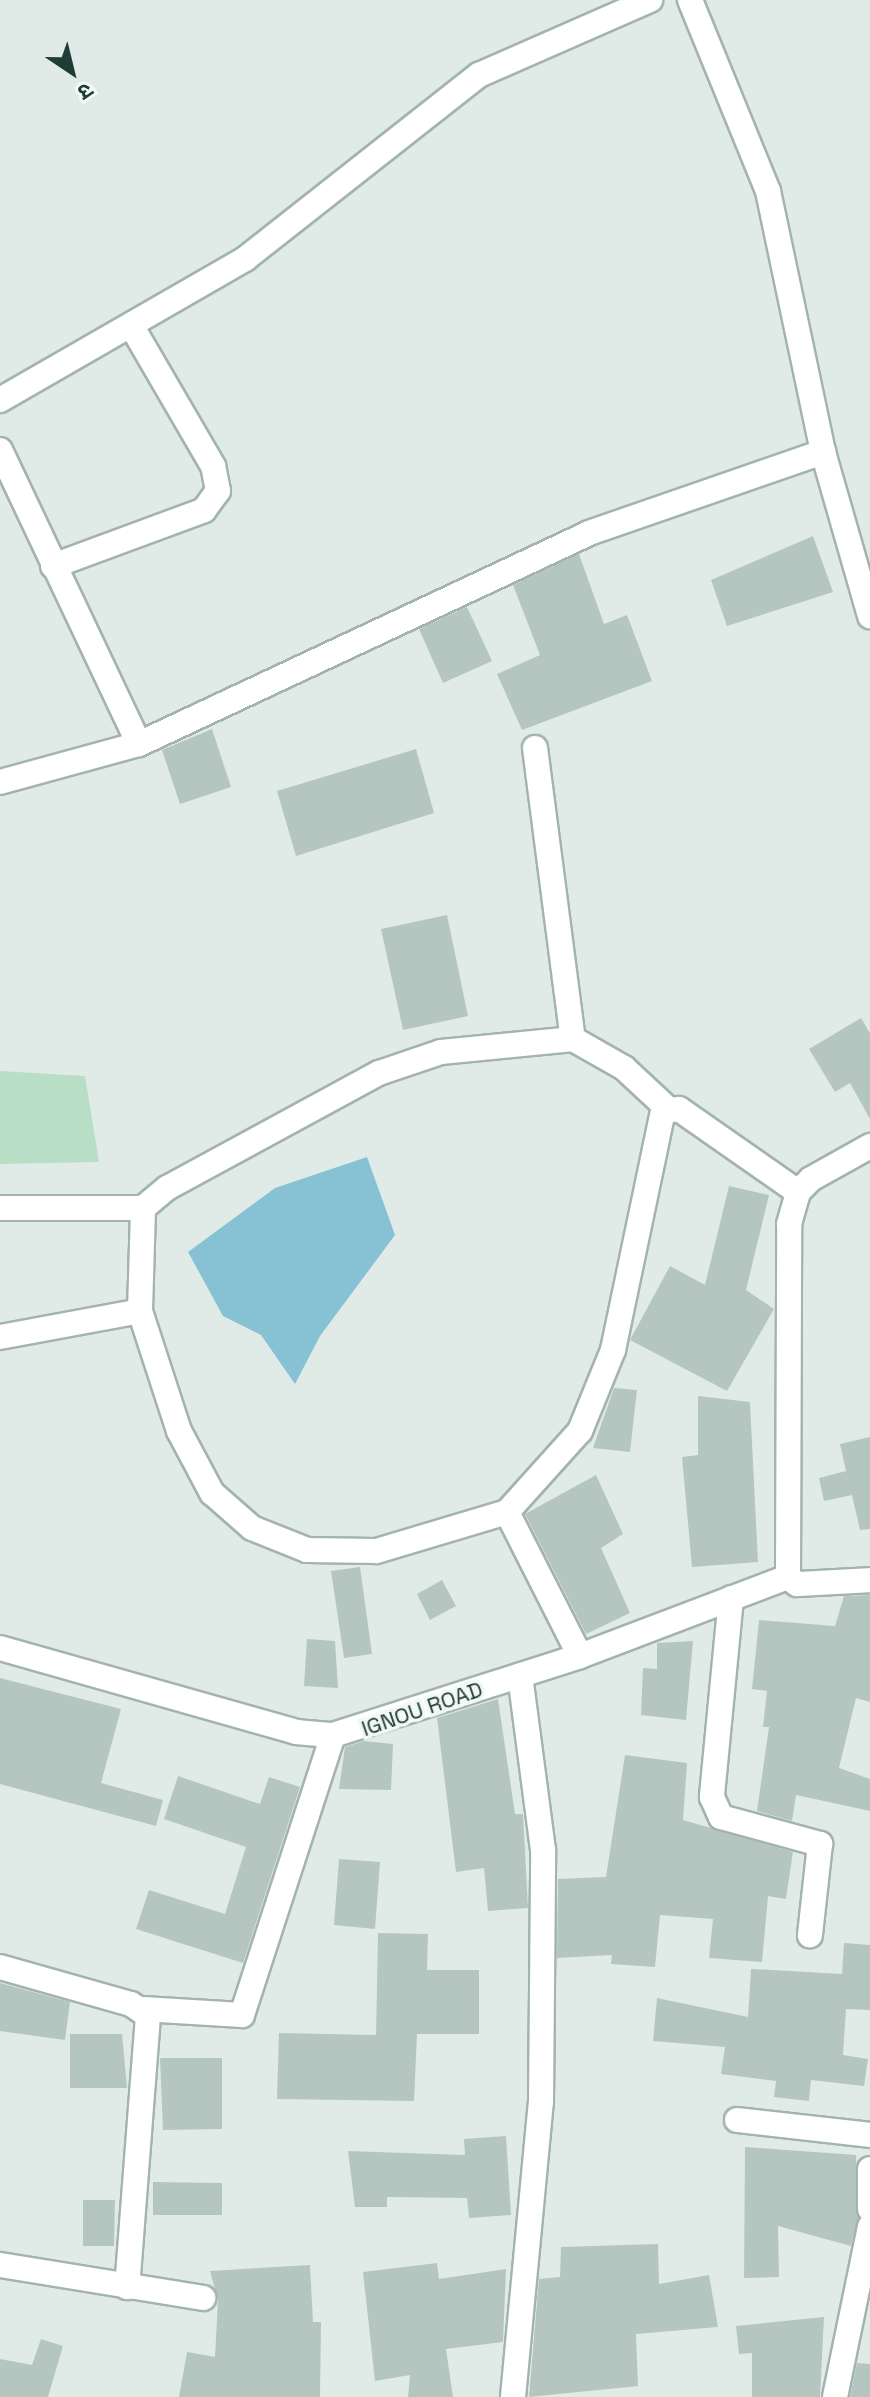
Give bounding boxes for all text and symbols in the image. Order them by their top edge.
north arrow [32,32,112,112]
text: उ [72,76,99,107]
street label: IGNOU ROAD [358,1676,486,1742]

